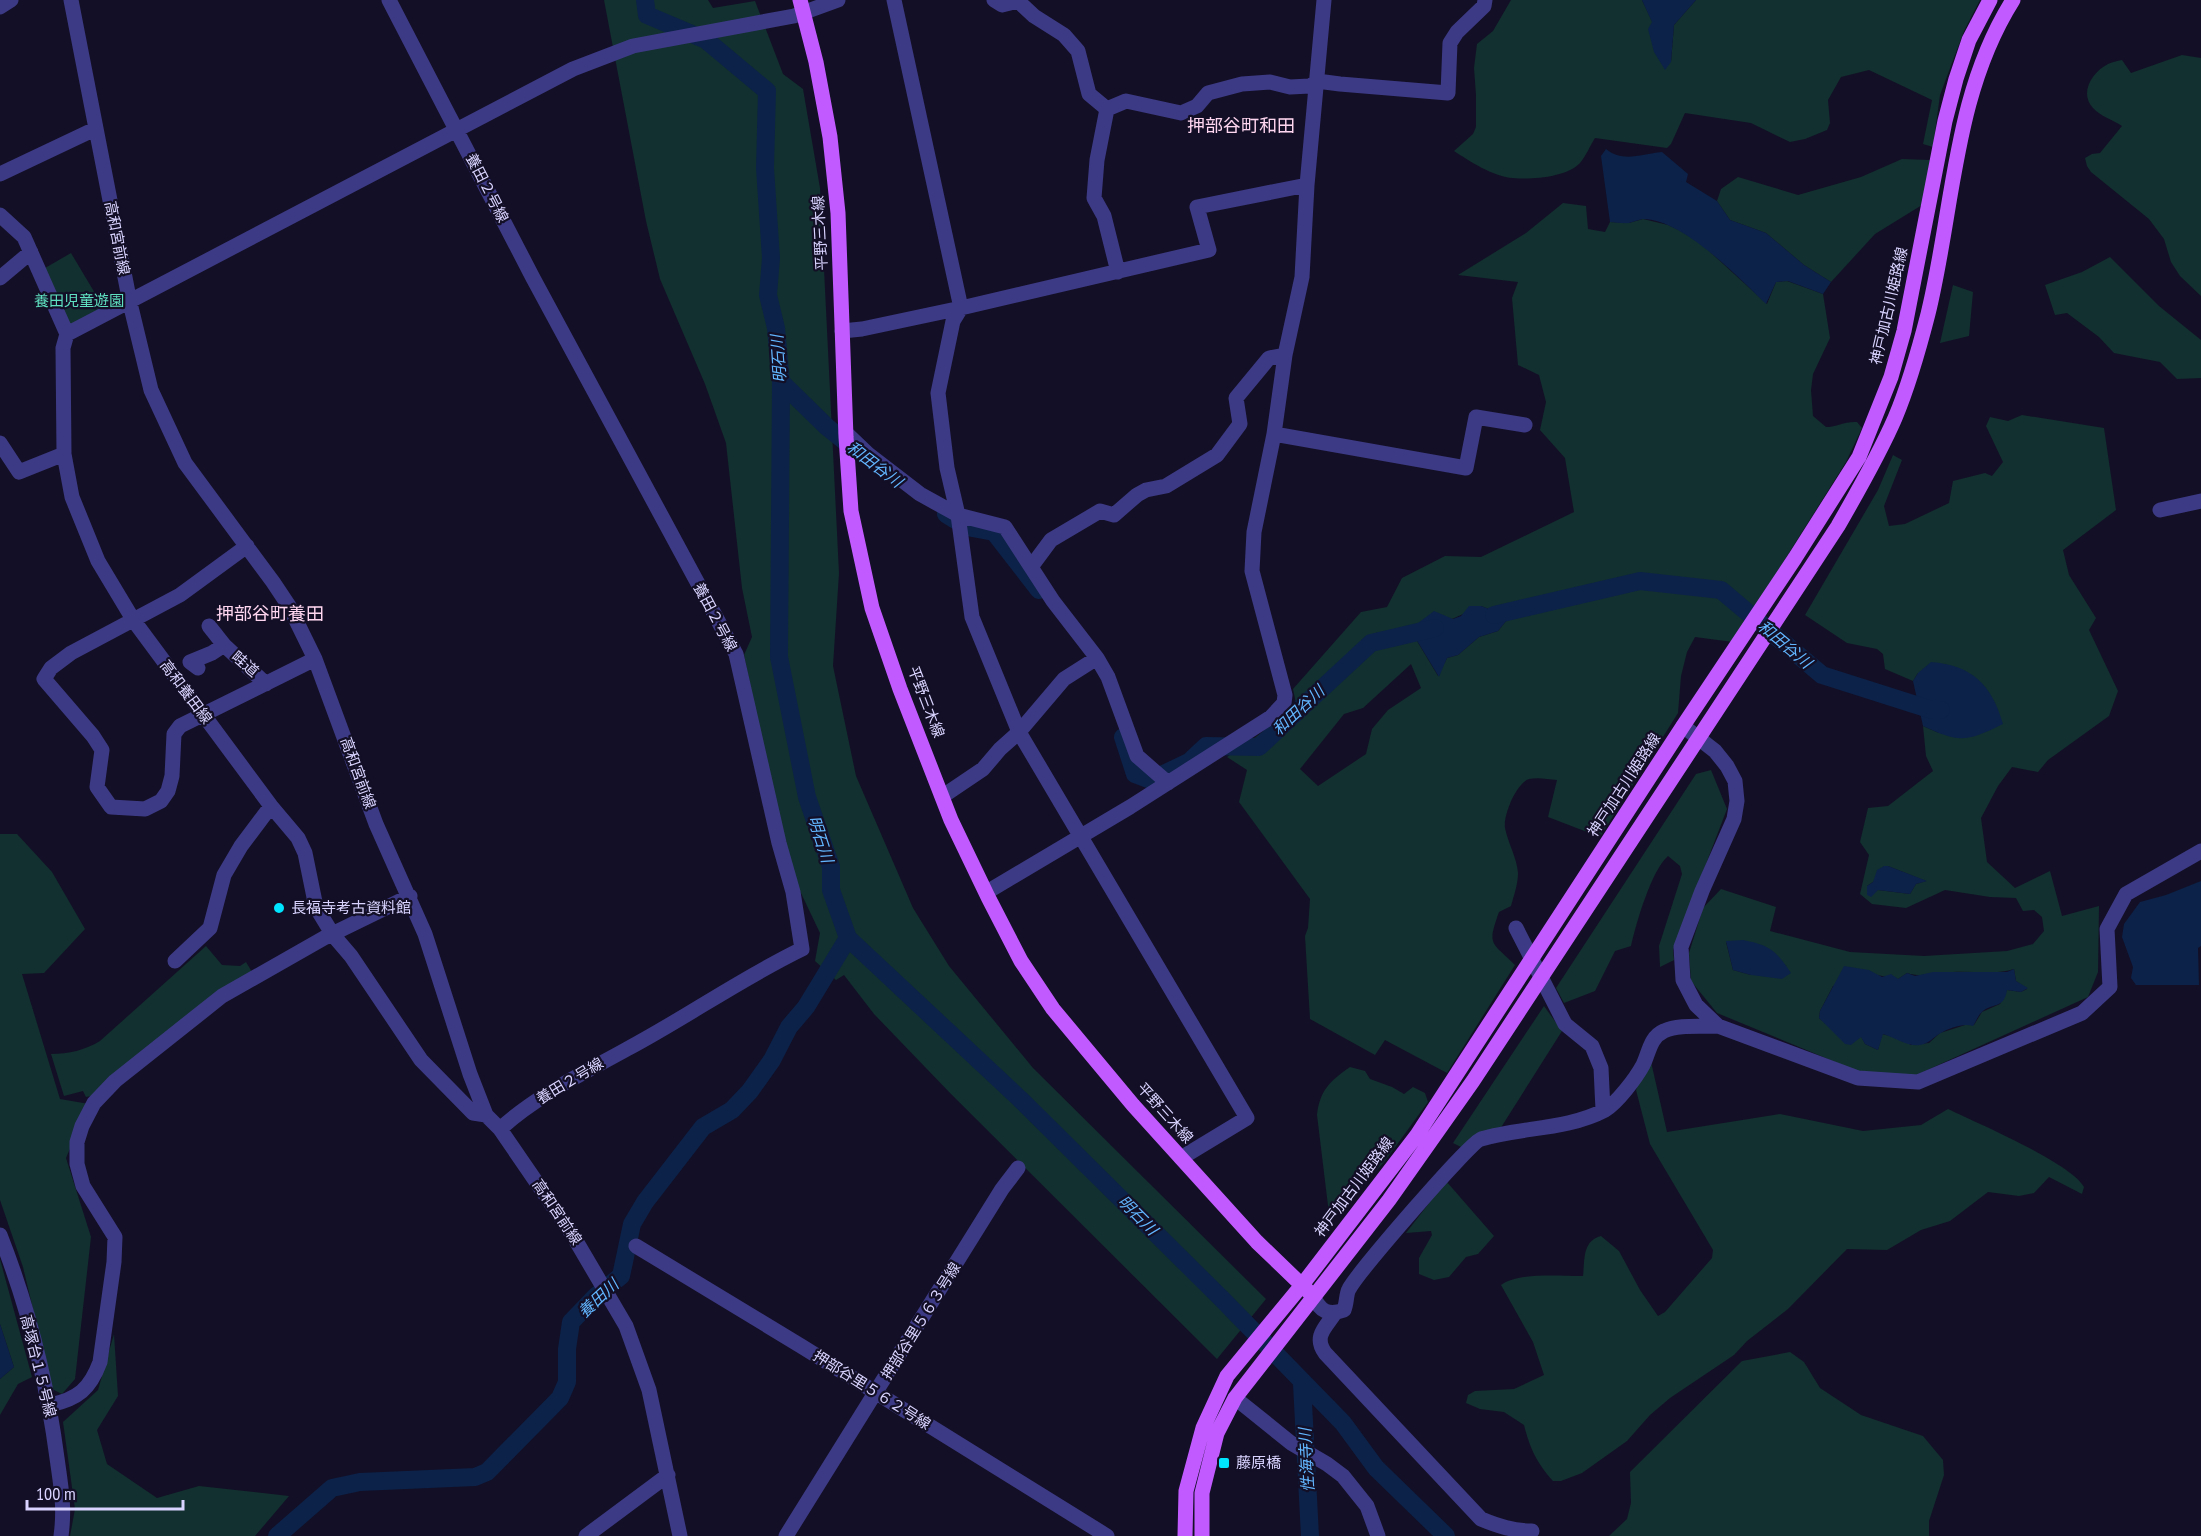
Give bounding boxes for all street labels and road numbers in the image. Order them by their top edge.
street label: 養田２号線 [462,150,513,226]
street label: 平野三木線 [808,195,831,271]
street label: 高和宮前線 [101,199,134,277]
street label: 神戸加古川姫路線 [1866,245,1911,366]
street label: 養田２号線 [689,579,741,654]
street label: 畦道 [228,647,263,681]
street label: 高和養田線 [156,656,217,727]
street label: 平野三木線 [904,663,949,740]
street label: 神戸加古川姫路線 [1583,729,1664,840]
street label: 高和宮前線 [337,734,380,811]
street label: 養田２号線 [533,1053,607,1108]
street label: 平野三木線 [1133,1078,1198,1147]
street label: 神戸加古川姫路線 [1310,1133,1397,1240]
street label: 高和宮前線 [529,1175,586,1248]
street label: 押部谷里５６３号線 [877,1258,964,1383]
street label: 高塚台１５号線 [17,1313,60,1419]
street label: 押部谷里５６２号線 [810,1346,935,1433]

